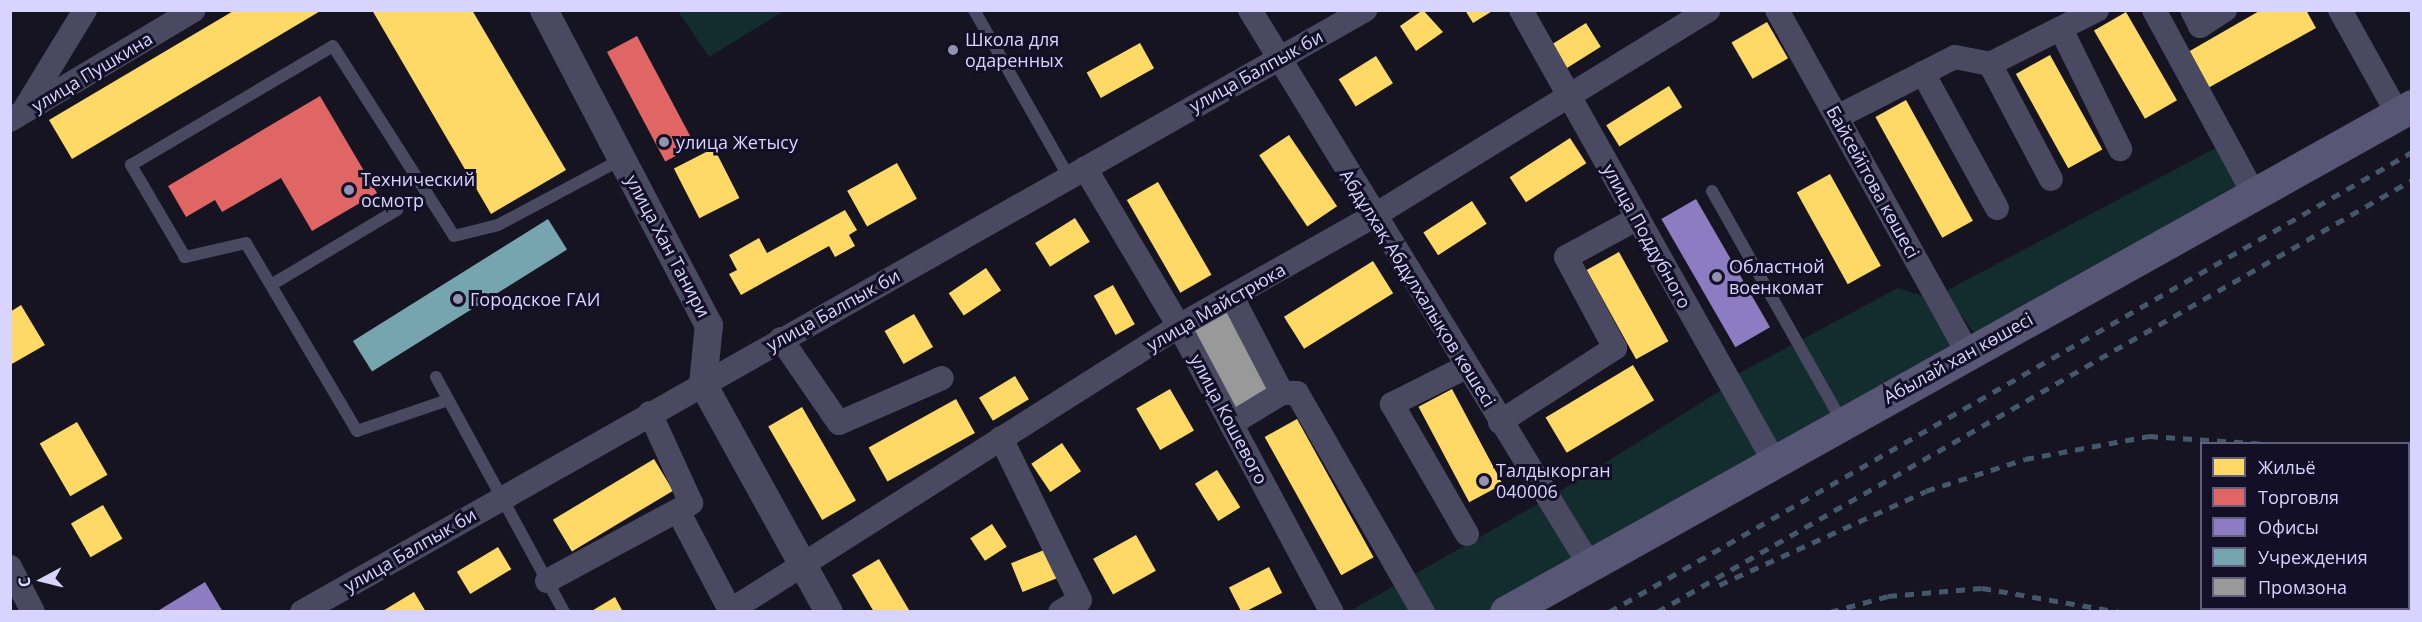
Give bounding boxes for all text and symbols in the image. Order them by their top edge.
street label: улица Балпык би [1186,25,1326,117]
street label: улица Пушкина [28,27,156,117]
place label: Школа для одаренных [965,29,1063,72]
marker: Школа для одаренных [946,43,960,57]
street label: Байсейітова көшесі [1822,102,1924,262]
place label: улица Жетысу [676,131,798,153]
marker: улица Жетысу [657,135,671,149]
street label: улица Поддубного [1598,160,1696,312]
street label: Абдұлхақ Абдұлхалықов көшесі [1336,165,1500,411]
place label: Технический осмотр [361,169,475,212]
street label: улица Хан Танири [621,171,715,321]
marker: Технический осмотр [342,183,356,197]
place label: Областной военкомат [1729,256,1825,298]
street label: улица Майстрюка [1143,258,1289,356]
street label: улица Балпык би [763,264,903,356]
marker: Областной военкомат [1710,270,1724,284]
place label: Городское ГАИ [470,288,600,310]
marker: Городское ГАИ [451,292,465,306]
street label: Абылай хан көшесі [1880,308,2036,408]
street label: улица Кошевого [1186,350,1272,488]
legend [2200,442,2410,610]
text: Жильё [2258,455,2316,479]
place label: Талдыкорган 040006 [1496,460,1611,502]
marker: Талдыкорган 040006 [1477,474,1491,488]
text: Торговля [2258,485,2339,509]
street label: улица Балпык би [340,503,480,597]
text: Офисы [2258,515,2319,539]
text: Учреждения [2258,545,2368,569]
north arrow [12,550,72,610]
text: Промзона [2258,575,2347,599]
text: С [13,576,36,589]

